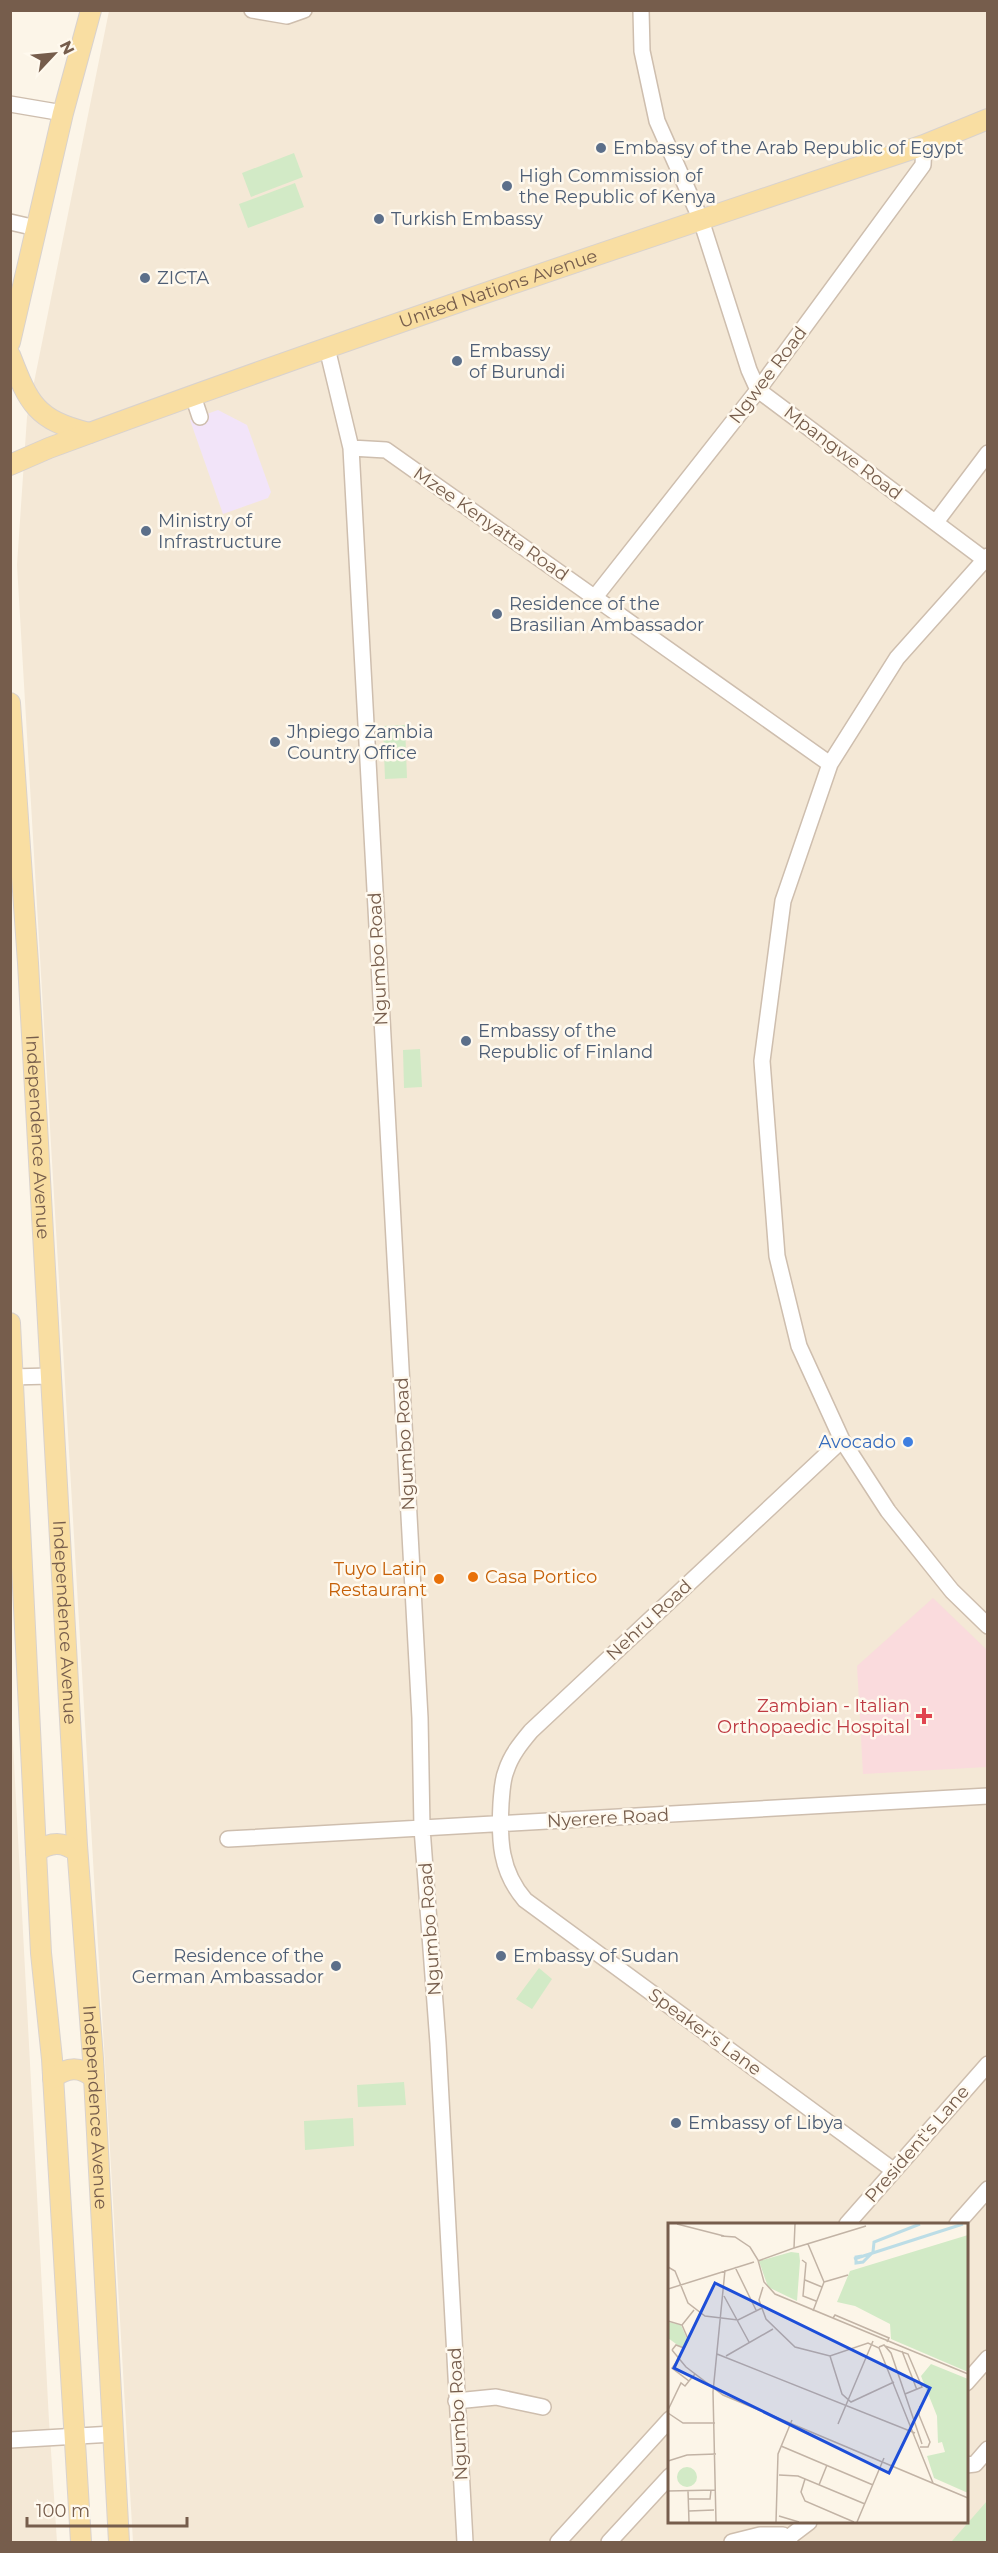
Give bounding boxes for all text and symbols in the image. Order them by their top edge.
north arrow [24,24,84,84]
text: N [56,38,78,58]
place label: Embassy of the Arab Republic of Egypt [613,137,964,159]
marker: Embassy of the Arab Republic of Egypt [594,141,608,155]
place label: High Commission of the Republic of Kenya [519,165,716,208]
marker: High Commission of the Republic of Kenya [500,179,514,193]
place label: Turkish Embassy [391,208,543,230]
marker: Turkish Embassy [372,212,386,226]
street label: United Nations Avenue [396,245,600,333]
place label: ZICTA [157,267,209,289]
marker: ZICTA [138,271,152,285]
street label: Ngwee Road [724,322,812,428]
place label: Embassy of Burundi [469,340,565,383]
marker: Embassy of Burundi [450,354,464,368]
street label: Mpangwe Road [779,401,907,505]
street label: Mzee Kenyatta Road [409,462,573,586]
place label: Ministry of Infrastructure [158,510,282,553]
marker: Ministry of Infrastructure [139,524,153,538]
place label: Residence of the Brasilian Ambassador [509,593,704,636]
marker: Residence of the Brasilian Ambassador [490,607,504,621]
place label: Jhpiego Zambia Country Office [286,721,434,764]
marker: Jhpiego Zambia Country Office [268,735,282,749]
street label: Ngumbo Road [364,892,392,1026]
place label: Embassy of the Republic of Finland [478,1020,653,1063]
street label: Independence Avenue [21,1034,54,1240]
marker: Embassy of the Republic of Finland [459,1034,473,1048]
street label: Ngumbo Road [391,1377,419,1511]
place label: Avocado [819,1431,896,1453]
marker: Avocado [901,1435,915,1449]
street label: Independence Avenue [48,1520,81,1725]
place label: Tuyo Latin Restaurant [328,1558,427,1601]
place label: Casa Portico [485,1566,597,1588]
marker: Casa Portico [466,1570,480,1584]
marker: Tuyo Latin Restaurant [432,1572,446,1586]
street label: Nehru Road [602,1575,696,1665]
place label: Zambian - Italian Orthopaedic Hospital [717,1695,910,1738]
marker: Zambian - Italian Orthopaedic Hospital [915,1707,933,1725]
street label: Nyerere Road [546,1804,670,1832]
street label: Ngumbo Road [414,1862,446,1996]
place label: Residence of the German Ambassador [132,1945,324,1988]
place label: Embassy of Sudan [513,1945,679,1967]
marker: Embassy of Sudan [494,1949,508,1963]
marker: Residence of the German Ambassador [329,1959,343,1973]
street label: Speaker's Lane [644,1984,766,2080]
street label: Independence Avenue [78,2004,112,2210]
street label: President's Lane [860,2081,974,2207]
place label: Embassy of Libya [688,2112,843,2134]
marker: Embassy of Libya [669,2116,683,2130]
inset map [668,2223,968,2523]
street label: Ngumbo Road [444,2347,472,2481]
scale bar [27,2490,188,2528]
text: 100 m [36,2500,90,2522]

